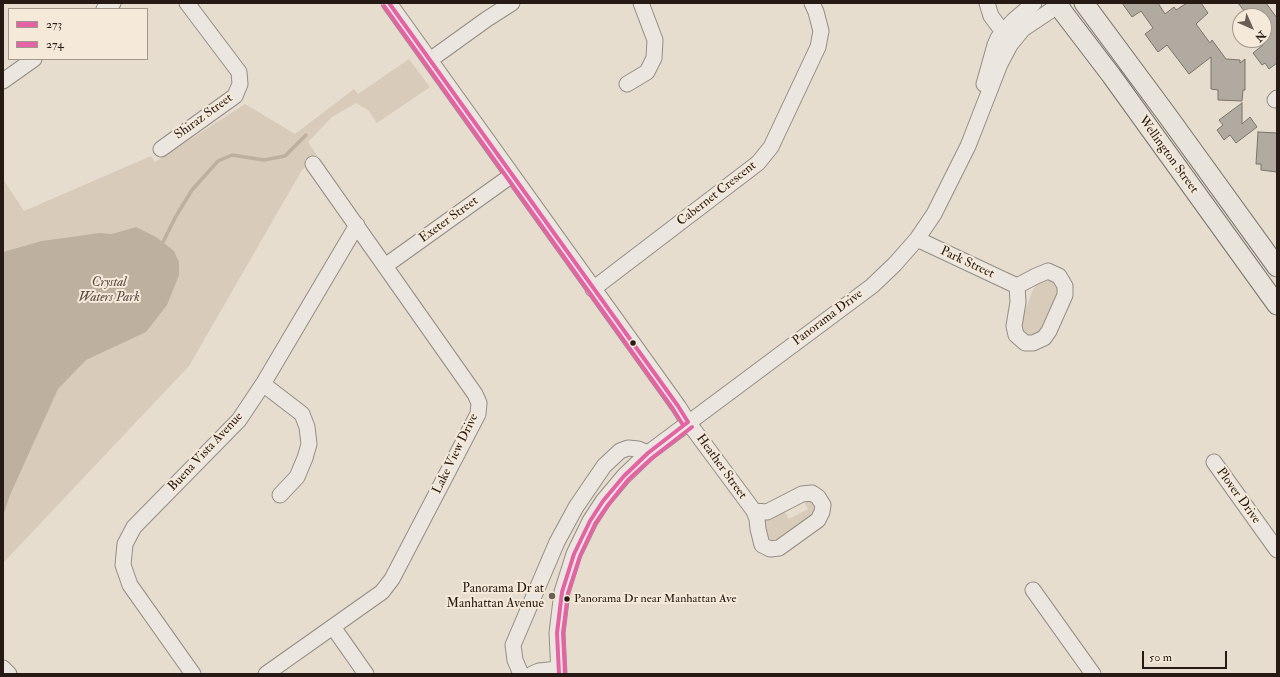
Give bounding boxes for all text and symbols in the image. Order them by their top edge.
legend [8,8,148,60]
north arrow [1232,8,1272,48]
text: 273 [46,17,62,32]
text: N [1252,28,1268,44]
text: 274 [46,37,64,52]
street label: Shiraz Street [172,91,236,143]
street label: Wellington Street [1135,113,1201,197]
street label: Cabernet Crescent [674,158,760,230]
street label: Exeter Street [416,193,482,247]
street label: Park Street [938,244,996,282]
park label: Crystal Waters Park [78,275,140,306]
street label: Panorama Drive [790,287,866,349]
unlabelled marker [628,338,638,348]
street label: Buena Vista Avenue [165,409,247,495]
street label: Lake View Drive [430,411,482,497]
street label: Heather Street [692,431,750,503]
street label: Plover Drive [1213,465,1263,527]
place label: Panorama Dr at Manhattan Avenue [446,581,544,612]
marker: Panorama Dr at Manhattan Avenue [547,591,557,601]
place label: Panorama Dr near Manhattan Ave [574,592,736,606]
marker: Panorama Dr near Manhattan Ave [562,594,572,604]
scale bar [1144,643,1229,669]
text: 50 m [1149,650,1172,665]

